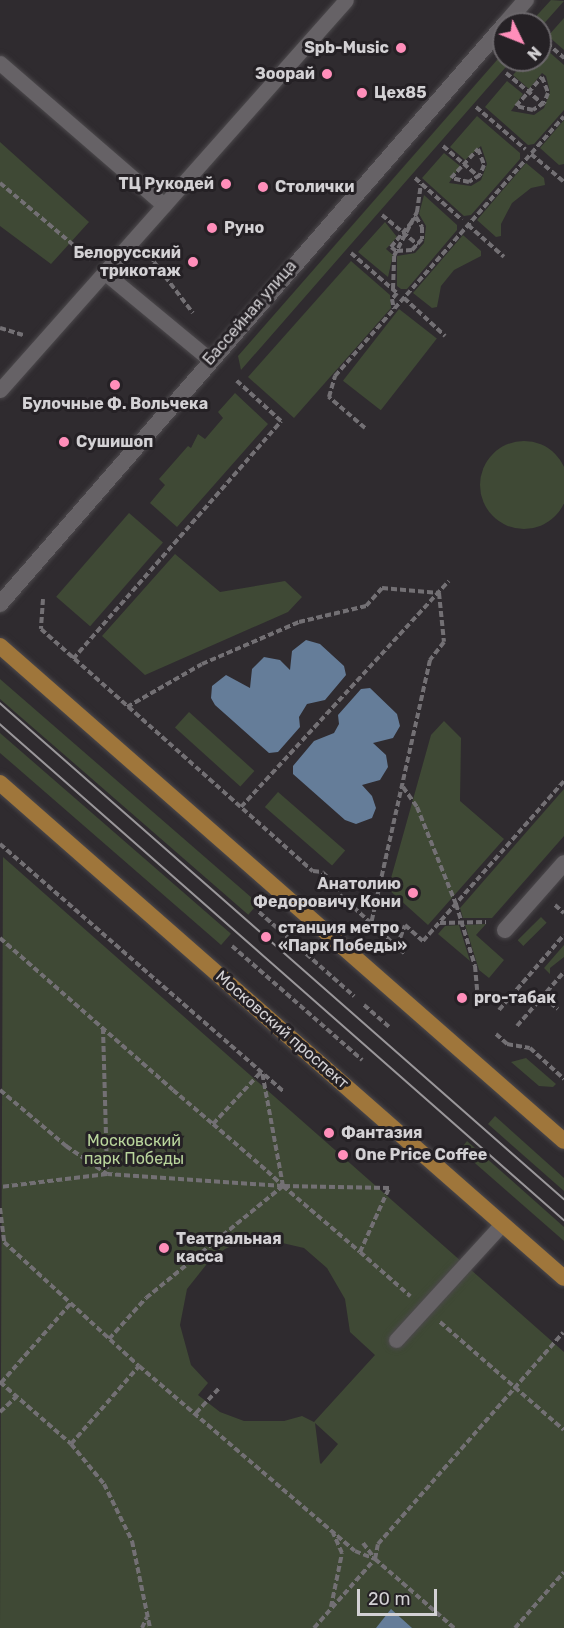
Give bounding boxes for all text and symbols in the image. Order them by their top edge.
north arrow [492,12,552,72]
place label: Spb-Music [304,38,389,58]
marker: Spb-Music [394,41,408,55]
text: N [523,43,545,64]
place label: Зоорай [255,64,315,84]
marker: Зоорай [320,67,334,81]
place label: Цех85 [374,83,427,103]
marker: Цех85 [355,86,369,100]
place label: ТЦ Рукодей [118,174,214,194]
marker: ТЦ Рукодей [219,177,233,191]
place label: Столички [275,177,354,197]
marker: Столички [256,180,270,194]
place label: Руно [224,218,264,238]
marker: Руно [205,221,219,235]
place label: Белорусский трикотаж [73,243,181,281]
marker: Белорусский трикотаж [186,255,200,269]
street label: Бассейная улица [199,257,301,369]
marker: Булочные Ф. Вольчека [108,378,122,392]
place label: Булочные Ф. Вольчека [22,394,208,414]
place label: Сушишоп [76,432,153,452]
marker: Сушишоп [57,435,71,449]
place label: Анатолию Федоровичу Кони [253,874,401,912]
marker: Анатолию Федоровичу Кони [406,886,420,900]
place label: станция метро «Парк Победы» [278,918,407,956]
marker: станция метро «Парк Победы» [259,930,273,944]
street label: Московский проспект [212,967,352,1093]
place label: pro-табак [474,988,556,1008]
marker: pro-табак [455,991,469,1005]
place label: Фантазия [341,1123,423,1143]
marker: Фантазия [322,1126,336,1140]
park label: Московский парк Победы [84,1131,184,1169]
place label: One Price Coffee [355,1145,487,1165]
marker: One Price Coffee [336,1148,350,1162]
place label: Театральная касса [176,1229,282,1267]
marker: Театральная касса [157,1241,171,1255]
scale bar [360,1577,440,1615]
text: 20 m [368,1588,410,1610]

